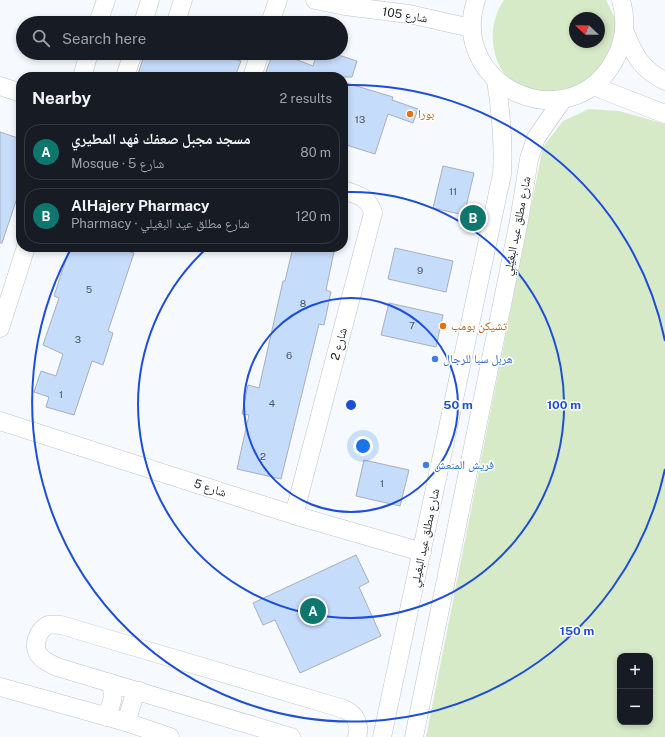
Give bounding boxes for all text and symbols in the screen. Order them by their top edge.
street label: شارع 105 [381,5,429,26]
north arrow [569,12,605,48]
search box [16,16,348,60]
icon: search [30,27,52,49]
text: Search here [62,30,146,47]
text: Nearby [32,88,91,108]
text: 2 results [280,91,332,106]
place label: بورا [418,107,434,121]
marker: بورا [405,109,415,119]
house number: 13 [355,113,365,125]
text: مسجد مجبل صعفك فهد المطيري [71,130,251,147]
text: A [41,145,51,160]
text: 80 m [300,145,331,160]
text: Mosque · شارع 5 [71,156,164,171]
street label: شارع مطلق عيد البغيلي [501,175,536,277]
house number: 11 [449,185,457,197]
text: AlHajery Pharmacy [71,197,210,214]
pin: B [460,203,486,233]
text: B [42,209,50,224]
text: 120 m [296,209,331,224]
text: Pharmacy · شارع مطلق عيد البغيلي [71,216,250,231]
house number: 9 [417,264,423,276]
house number: 5 [86,283,92,295]
house number: 8 [300,297,306,309]
house number: 7 [409,319,415,331]
place label: تشيكن بومب [451,319,508,333]
marker: تشيكن بومب [438,321,448,331]
street label: شارع 2 [328,326,351,362]
house number: 3 [75,333,81,345]
house number: 6 [286,349,292,361]
place label: هربل سبا للرجال [443,352,513,366]
marker: هربل سبا للرجال [430,354,440,364]
house number: 1 [59,388,63,400]
house number: 4 [269,397,275,409]
centre of rings [344,398,358,412]
text: 50 m [443,398,473,412]
text: 100 m [547,398,581,412]
your location [353,436,373,456]
house number: 2 [260,450,266,462]
place label: فريش المنعش [434,458,494,472]
marker: فريش المنعش [421,460,431,470]
street label: شارع 5 [192,476,228,501]
house number: 1 [380,477,384,489]
street label: شارع مطلق عيد البغيلي [408,487,445,589]
pin: A [300,596,326,626]
text: 150 m [560,624,594,638]
map controls [617,653,653,725]
button: + [617,653,653,689]
button: − [617,689,653,725]

